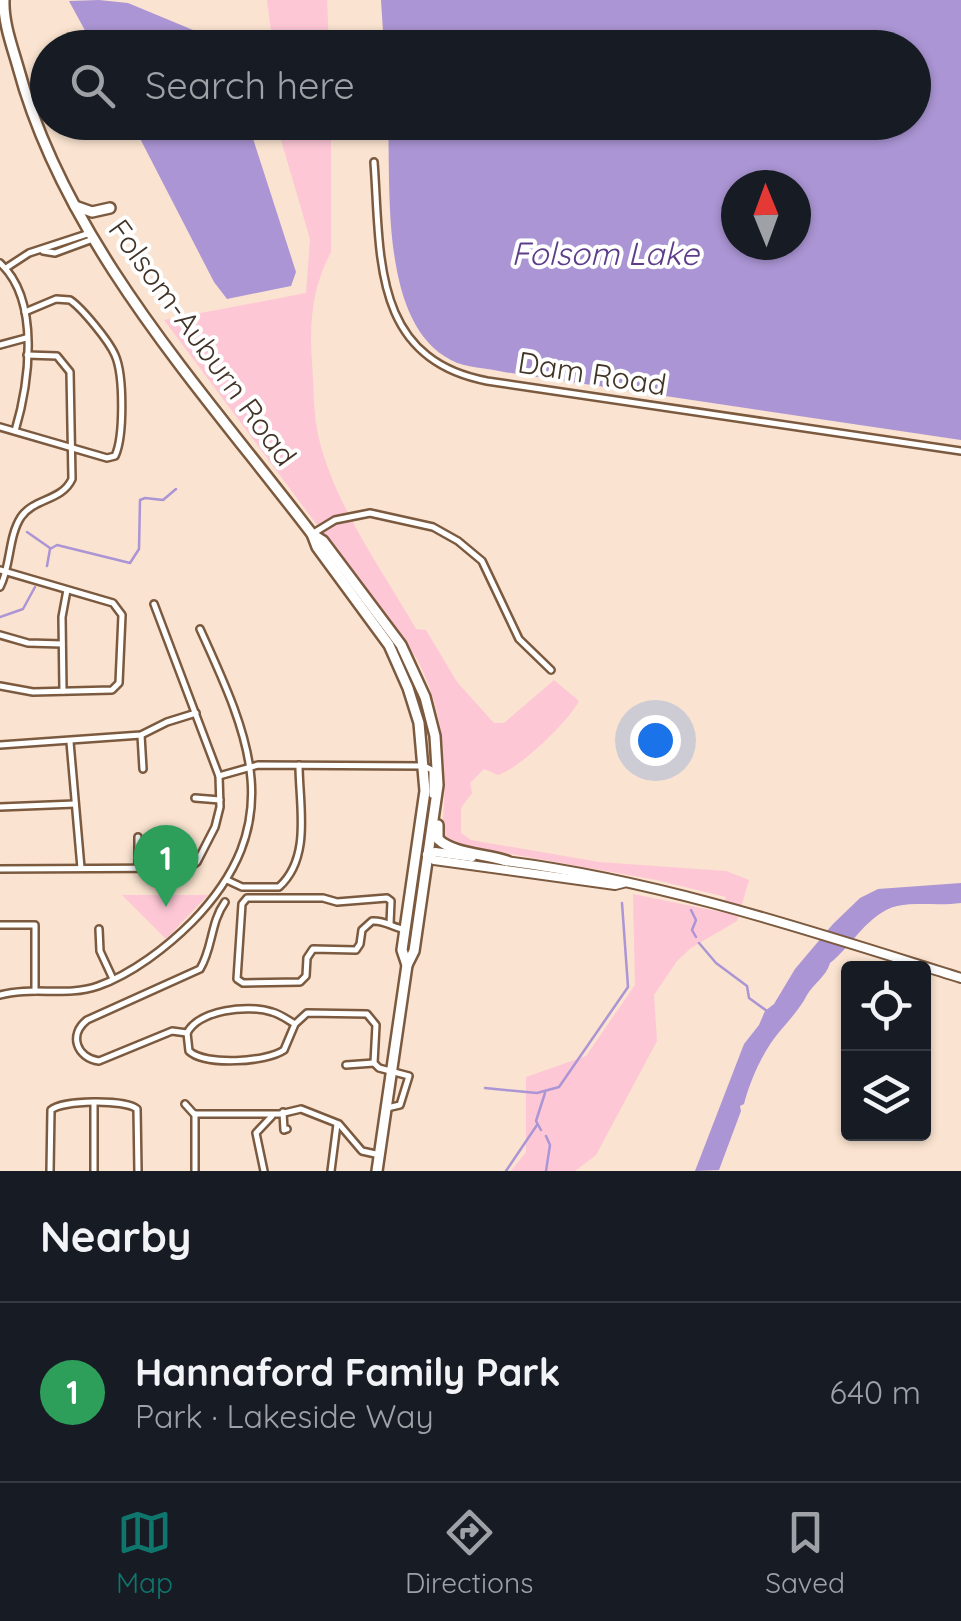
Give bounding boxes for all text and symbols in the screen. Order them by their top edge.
search box [30,30,931,140]
icon: search [65,58,120,113]
text: Search here [145,61,355,109]
north arrow [721,170,811,260]
street label: Folsom-Auburn Road [101,212,305,473]
water label: Folsom Lake [511,233,701,273]
street label: Dam Road [515,343,669,403]
your location [630,715,681,766]
pin: 1 [134,824,198,907]
map controls [841,961,931,1141]
button: locate [841,961,931,1051]
button: layers [841,1051,931,1141]
text: Nearby [40,1210,191,1263]
text: Hannaford Family Park [135,1348,561,1396]
text: 1 [66,1372,79,1412]
text: 640 m [829,1372,921,1412]
text: Park · Lakeside Way [135,1396,434,1436]
tab: Map [116,1505,173,1600]
tab: Directions [405,1505,533,1600]
tab: Saved [765,1505,845,1600]

